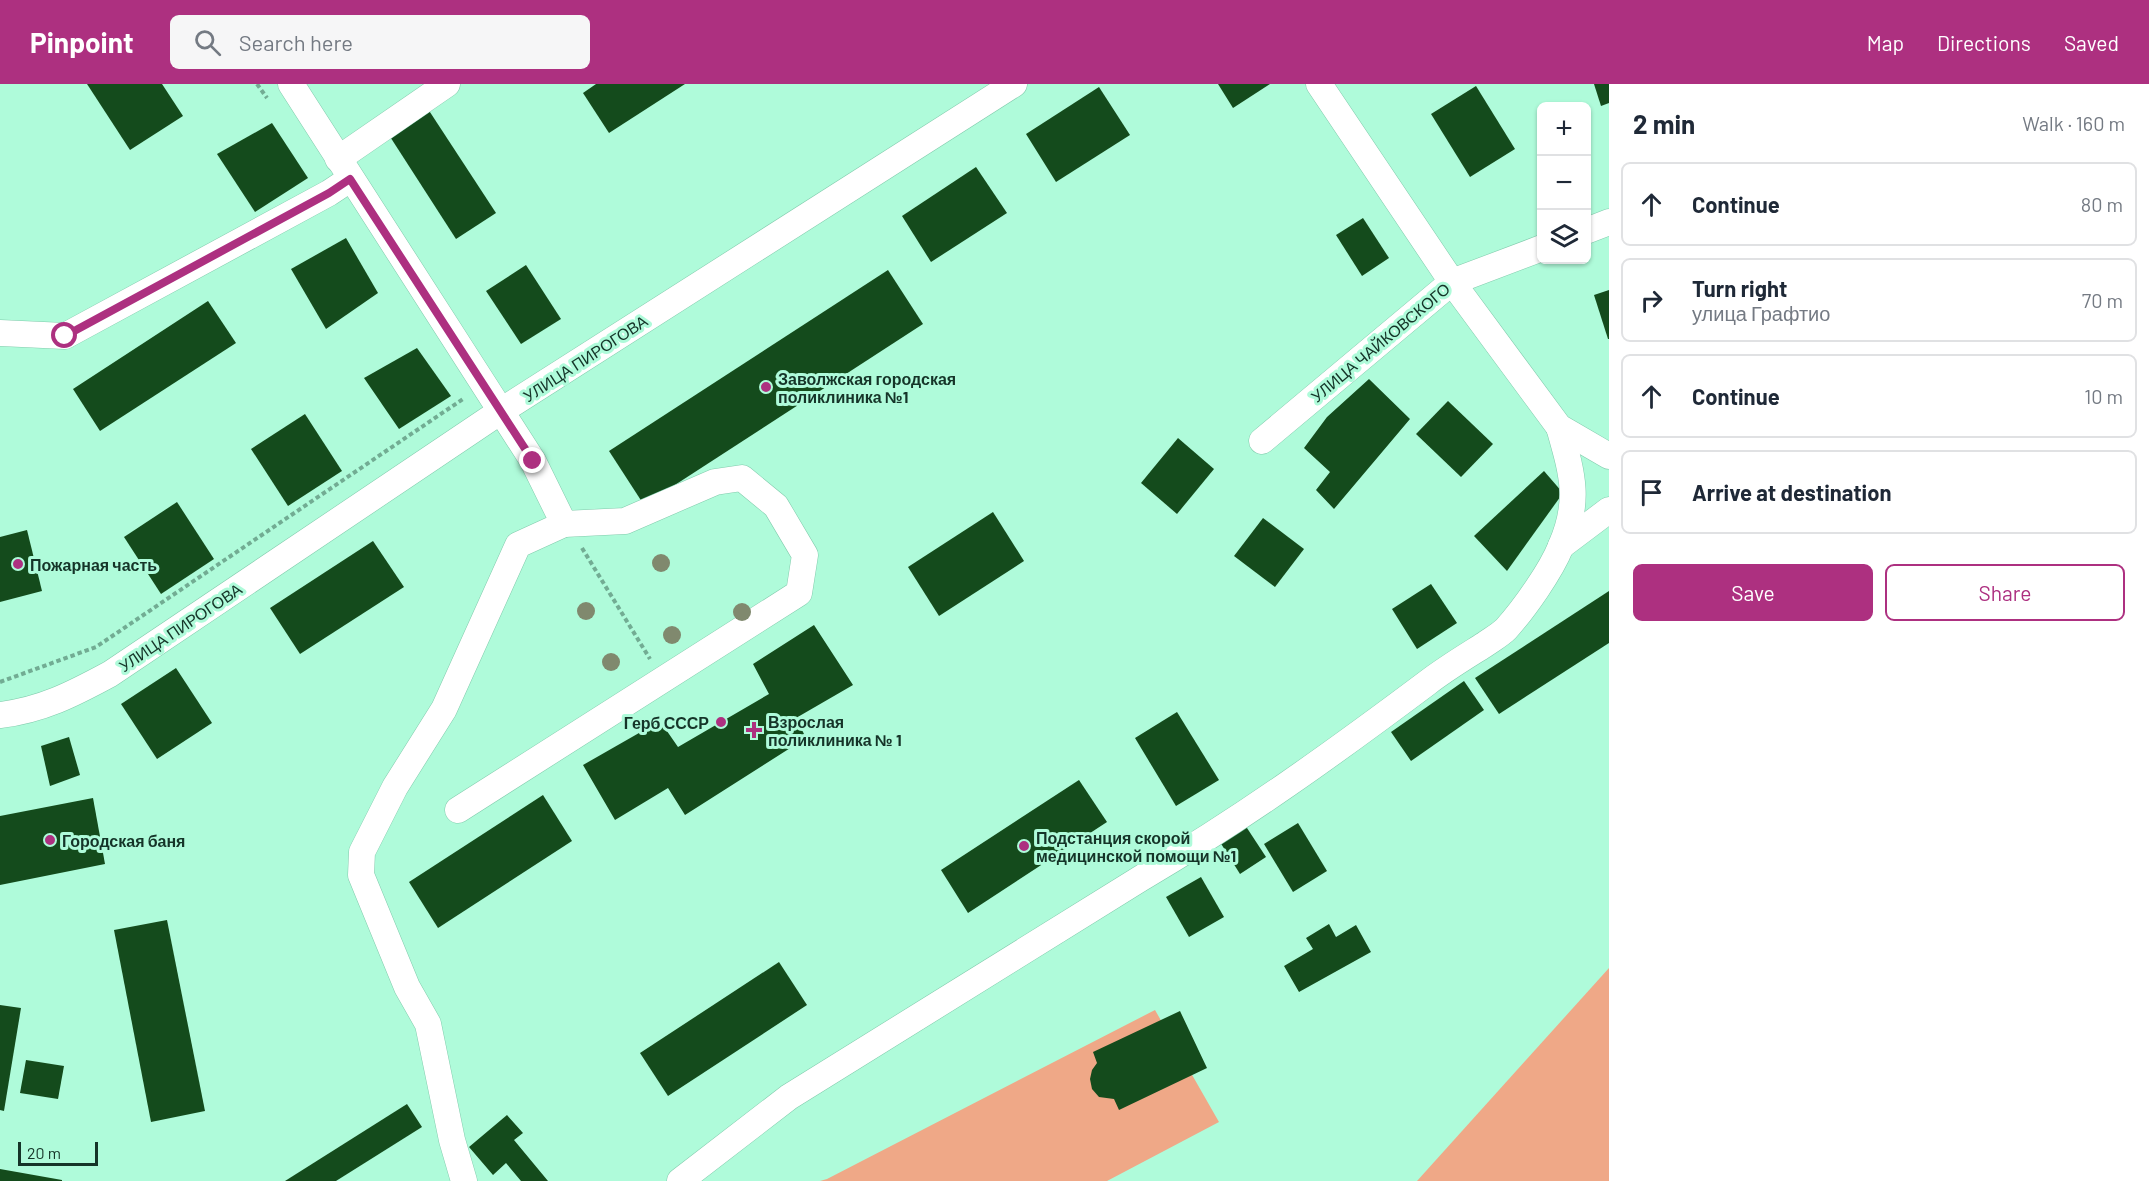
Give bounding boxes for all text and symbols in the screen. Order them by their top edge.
search box [170,15,590,69]
text: Pinpoint [30,25,134,59]
icon: search [191,26,224,59]
text: Search here [239,29,353,55]
text: Map [1867,30,1904,55]
text: Directions [1937,30,2031,55]
text: Saved [2064,30,2119,55]
map controls [1537,102,1591,264]
button: + [1537,102,1591,156]
text: 2 min [1633,108,1695,139]
text: Walk · 160 m [2022,111,2125,135]
button: − [1537,156,1591,210]
icon: ahead [1635,188,1668,221]
text: Continue [1692,191,1780,217]
text: 80 m [2081,192,2123,216]
button: layers [1537,210,1591,264]
text: Turn right [1692,275,1787,301]
street label: УЛИЦА ЧАЙКОВСКОГО [1307,278,1453,406]
icon: right [1635,284,1668,317]
text: 70 m [2082,288,2123,312]
text: улица Графтио [1692,301,1830,325]
street label: УЛИЦА ПИРОГОВА [519,311,651,405]
route start [51,322,77,348]
place label: Заволжская городская поликлиника №1 [778,369,956,406]
marker: Заволжская городская поликлиника №1 [759,380,773,394]
icon: ahead [1635,380,1668,413]
text: Continue [1692,383,1780,409]
text: 10 m [2084,384,2123,408]
route end [519,447,545,473]
icon: arrive [1635,476,1668,509]
text: Arrive at destination [1692,479,1891,505]
place label: Пожарная часть [30,555,157,574]
marker: Пожарная часть [11,557,25,571]
button: Save [1633,564,1873,621]
button: Share [1885,564,2125,621]
street label: УЛИЦА ПИРОГОВА [115,579,245,675]
place label: Взрослая поликлиника № 1 [768,712,902,749]
place label: Герб СССР [624,713,709,732]
marker: Герб СССР [714,715,728,729]
marker: Взрослая поликлиника № 1 [745,721,763,739]
place label: Подстанция скорой медицинской помощи №1 [1036,828,1236,865]
place label: Городская баня [62,831,185,850]
marker: Городская баня [43,833,57,847]
marker: Подстанция скорой медицинской помощи №1 [1017,839,1031,853]
scale bar [18,1139,98,1166]
text: 20 m [27,1143,61,1162]

